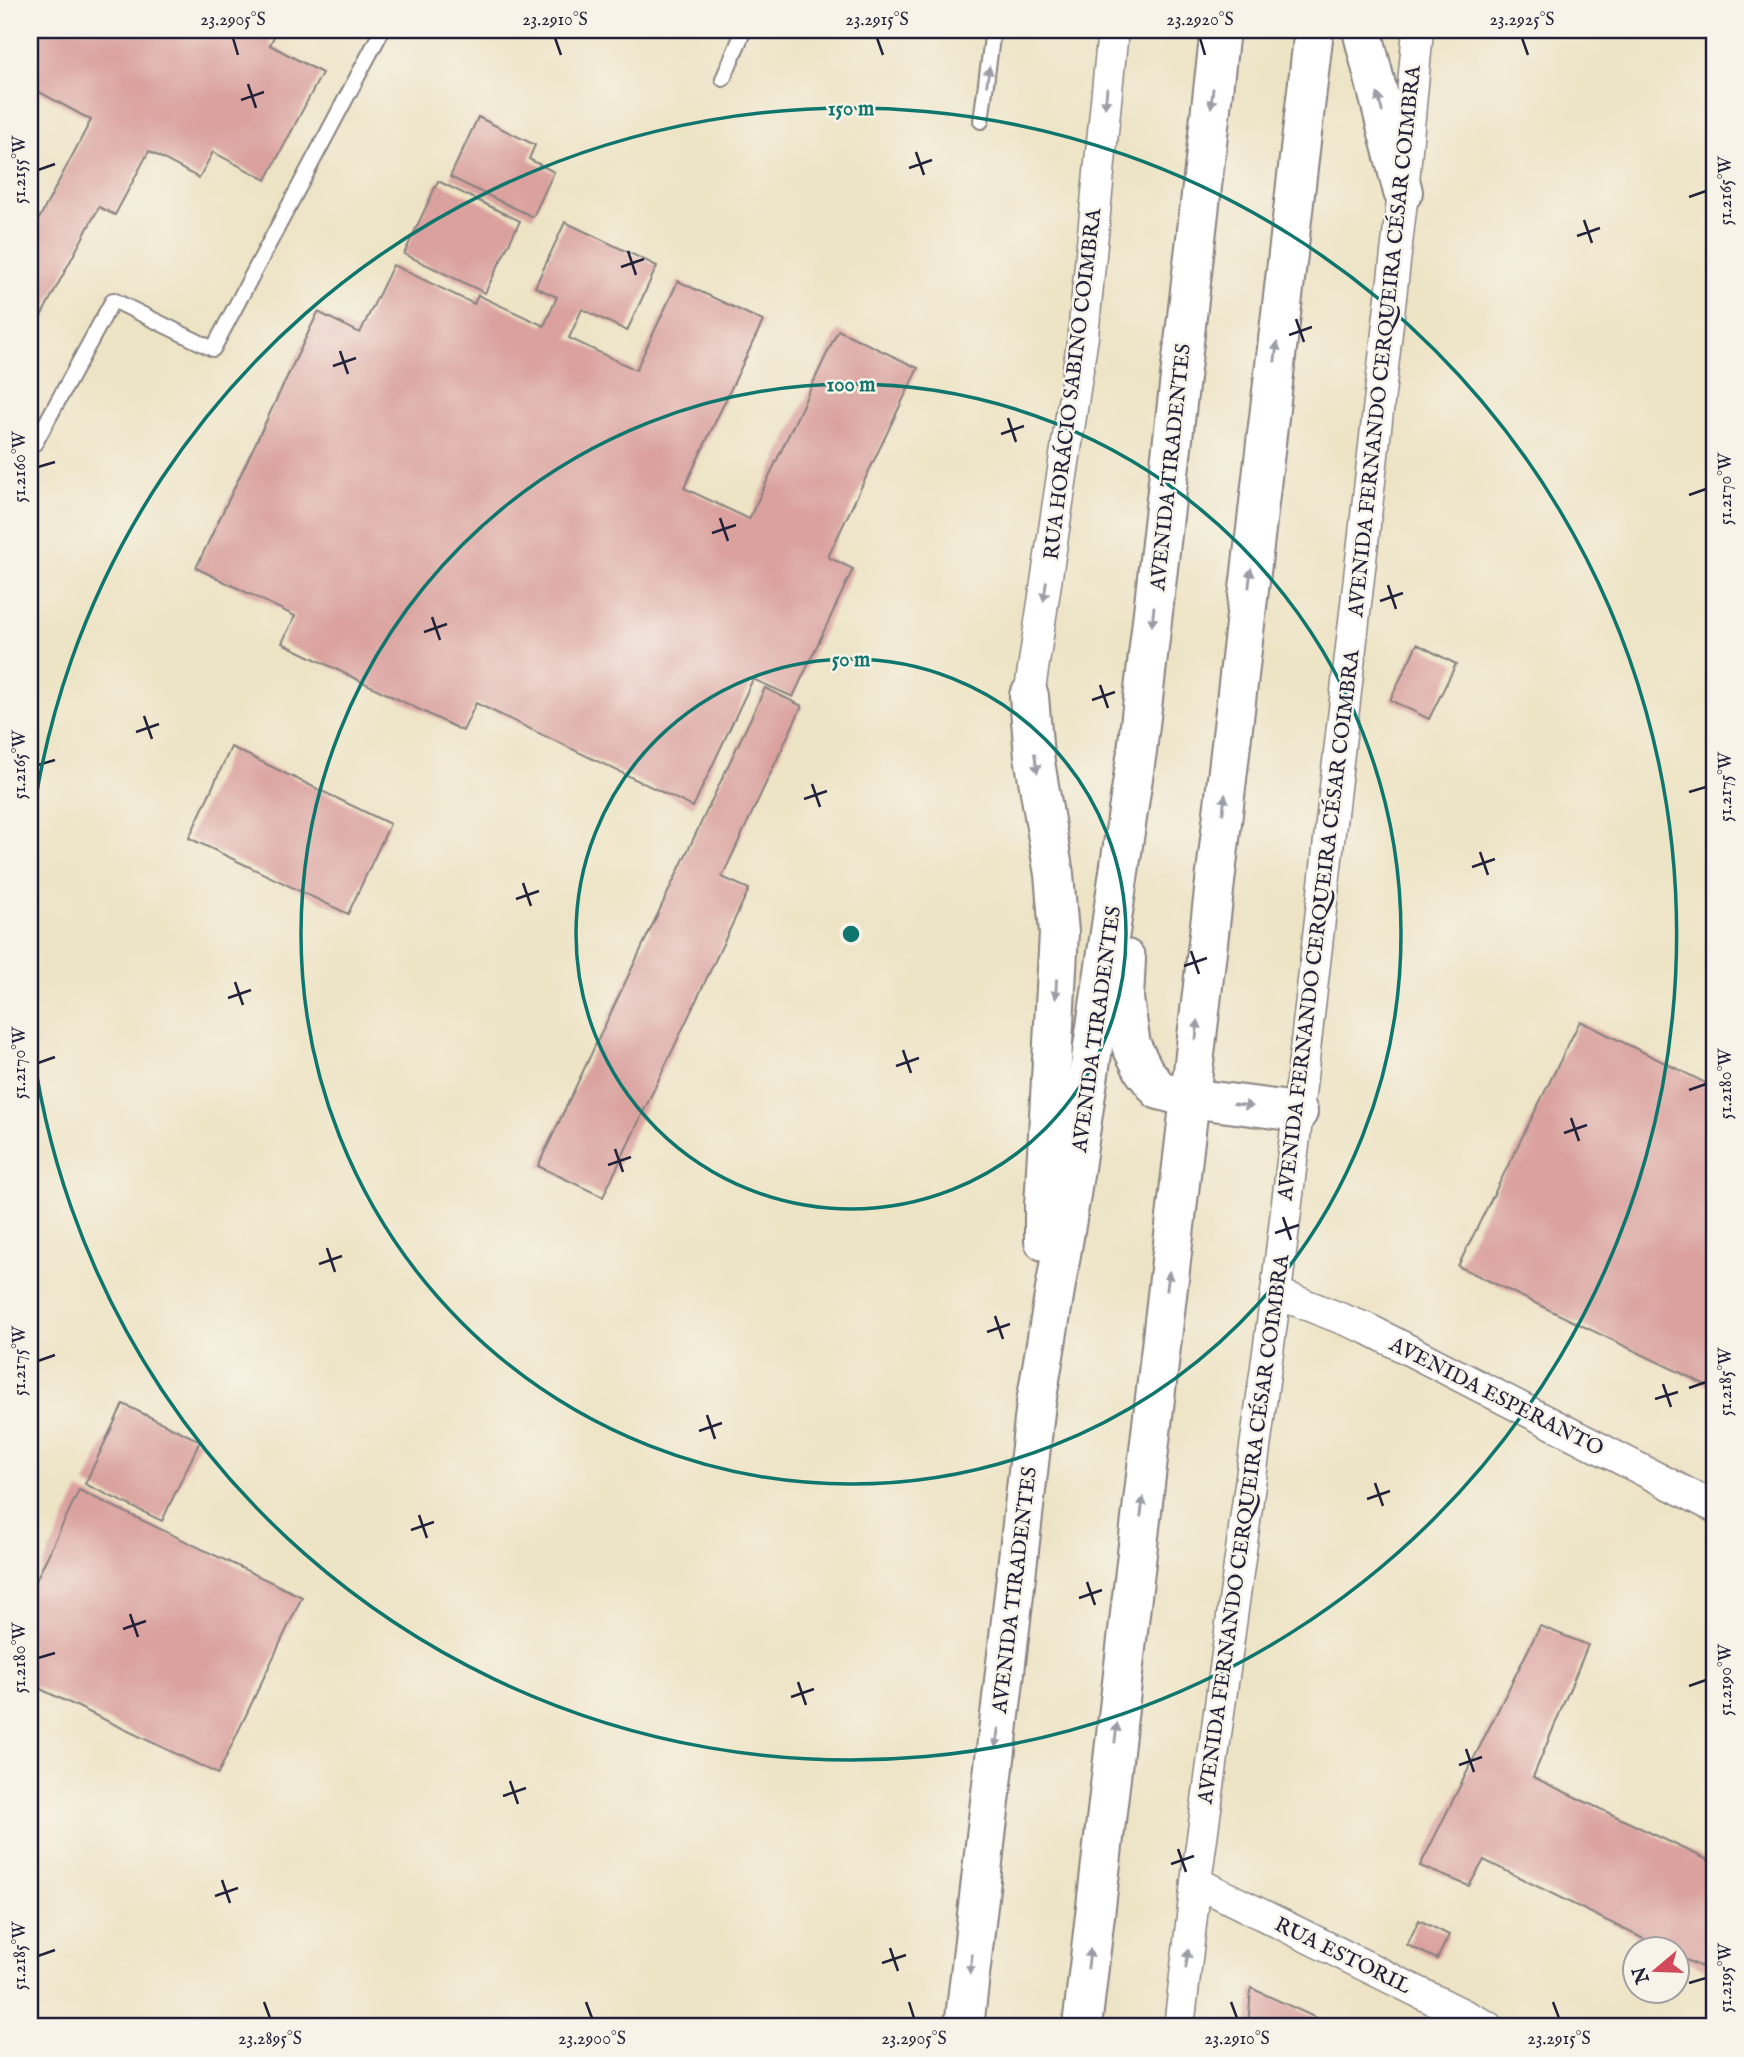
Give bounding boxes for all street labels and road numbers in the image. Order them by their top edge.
street label: AVENIDA FERNANDO CERQUEIRA CÉSAR COIMBRA [1342,63,1428,619]
street label: RUA HORÁCIO SABINO COIMBRA [1038,206,1109,561]
street label: AVENIDA TIRADENTES [1145,342,1198,593]
street label: AVENIDA FERNANDO CERQUEIRA CÉSAR COIMBRA [1271,647,1367,1203]
street label: AVENIDA TIRADENTES [1067,904,1128,1155]
street label: AVENIDA FERNANDO CERQUEIRA CÉSAR COIMBRA [1191,1252,1297,1807]
street label: AVENIDA ESPERANTO [1384,1331,1608,1463]
street label: AVENIDA TIRADENTES [987,1465,1044,1716]
street label: RUA ESTORIL [1270,1912,1415,2001]

